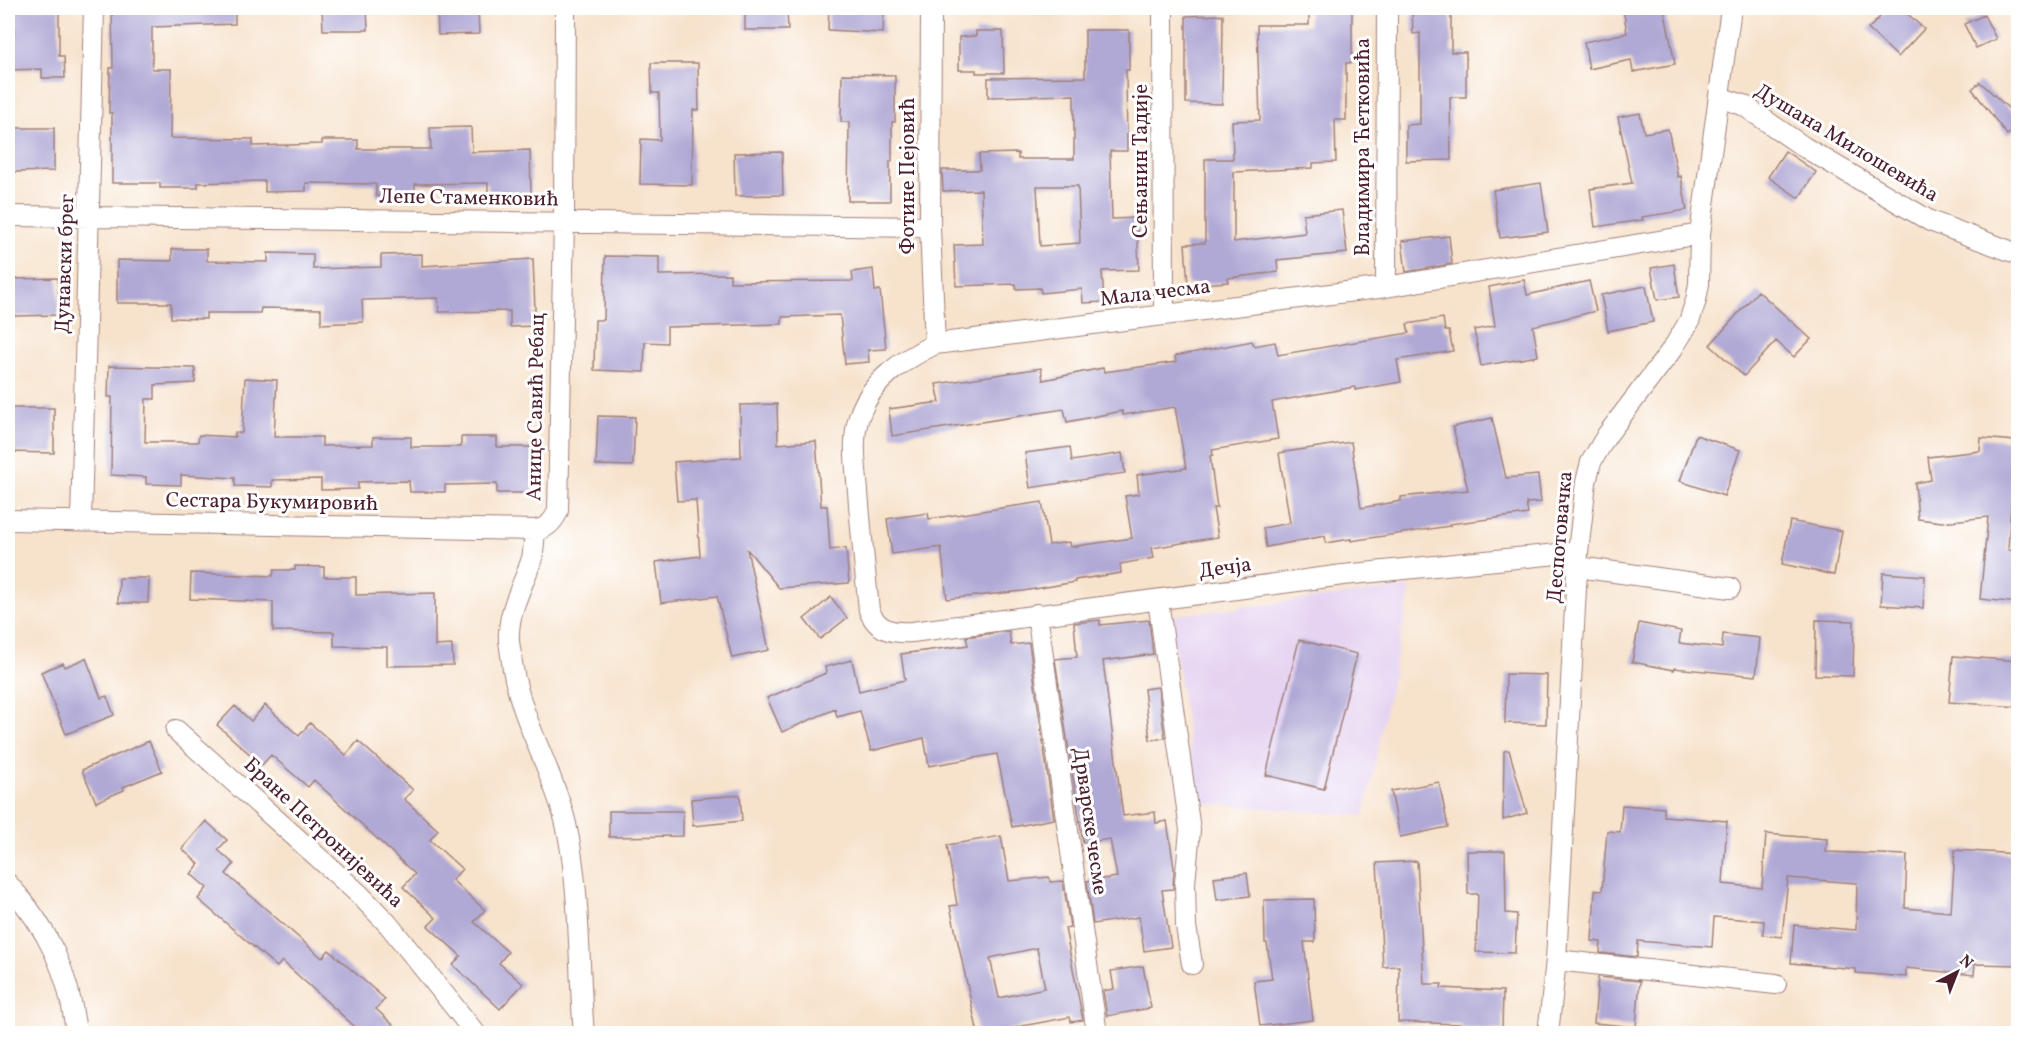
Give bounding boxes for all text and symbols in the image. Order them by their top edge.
street label: Владимира Ћетковића [1349,38,1378,256]
street label: Душана Милошевића [1749,77,1944,210]
street label: Сењанин Тадије [1127,84,1156,238]
street label: Фотине Пејовић [894,98,923,254]
street label: Лепе Стаменковић [379,182,559,215]
street label: Дунавски брег [49,194,82,334]
street label: Мала чесма [1098,272,1212,315]
street label: Анице Савић Ребац [520,313,553,501]
street label: Деспотовачка [1540,470,1581,605]
street label: Сестара Букумировић [165,486,379,519]
street label: Дечја [1197,550,1253,587]
street label: Дрварске чесме [1065,746,1114,897]
street label: Бране Петронијевића [237,751,409,915]
north arrow [1927,942,1987,1002]
text: N [1954,950,1978,975]

